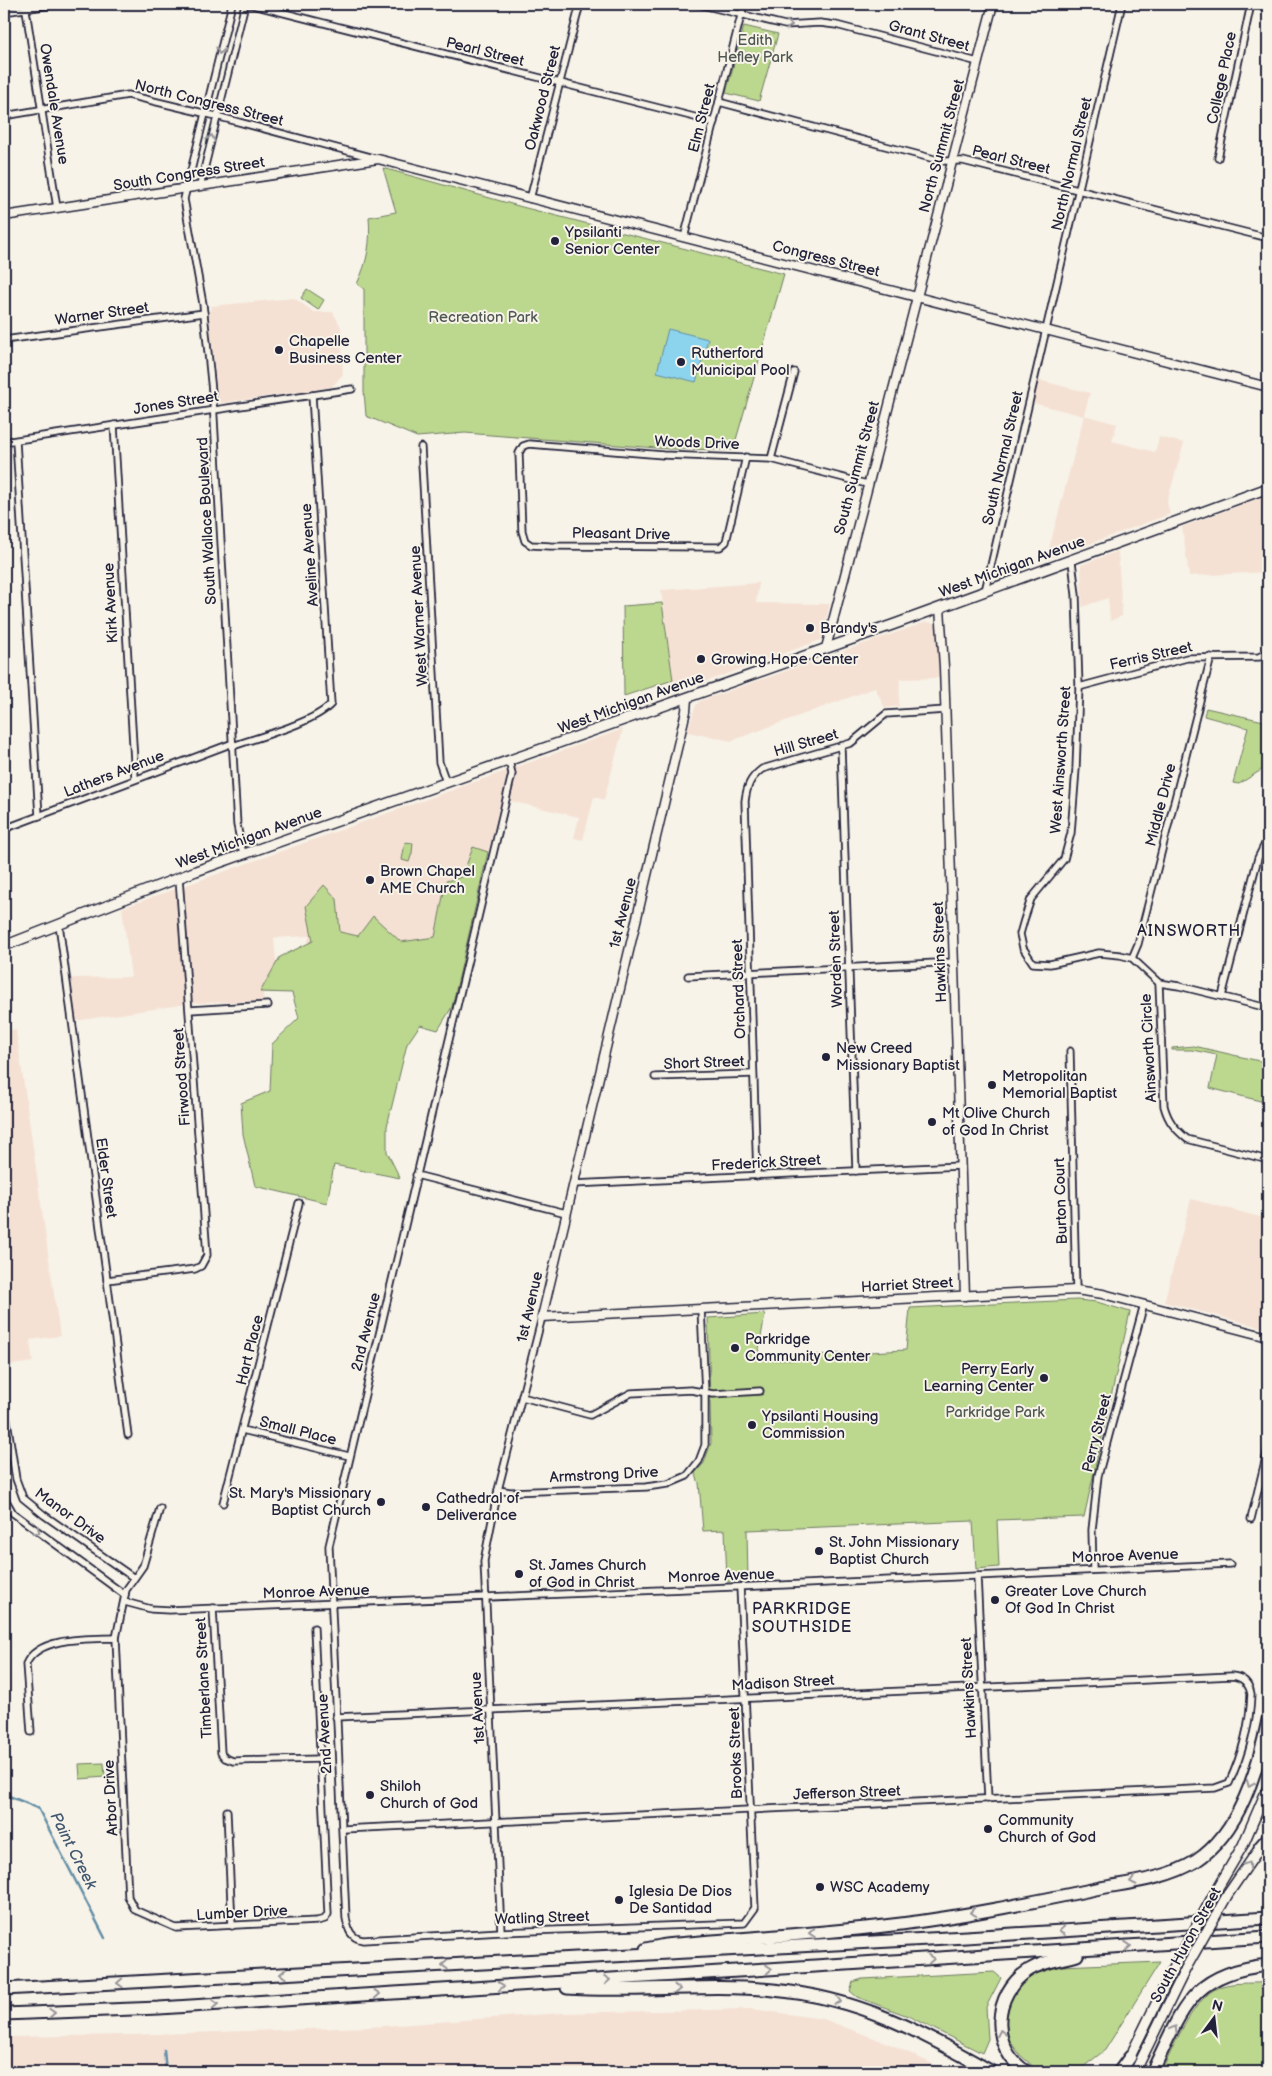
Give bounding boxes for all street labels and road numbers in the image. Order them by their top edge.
street label: Grant Street [887,16,972,56]
street label: College Place [1203,30,1241,126]
street label: Pearl Street [444,33,526,71]
street label: Owendale Avenue [35,42,73,166]
street label: Oakwood Street [521,43,565,153]
street label: North Congress Street [133,75,286,131]
street label: North Summit Street [915,77,969,215]
street label: Elm Street [684,81,720,155]
street label: North Normal Street [1047,95,1097,233]
street label: Pearl Street [970,141,1052,179]
street label: South Congress Street [112,153,266,195]
street label: Congress Street [770,236,882,282]
street label: Warner Street [54,298,150,330]
street label: Jones Street [132,387,220,419]
street label: South Normal Street [978,389,1028,527]
street label: South Summit Street [830,399,884,537]
street label: Woods Drive [654,432,740,454]
street label: South Wallace Boulevard [193,437,221,605]
street label: Aveline Avenue [297,503,323,607]
street label: Pleasant Drive [572,524,670,544]
street label: West Michigan Avenue [936,532,1088,602]
street label: West Warner Avenue [406,545,432,687]
street label: Kirk Avenue [99,562,123,644]
street label: Ferris Street [1108,637,1194,675]
street label: West Michigan Avenue [555,668,707,738]
street label: West Ainsworth Street [1046,685,1076,835]
street label: Hill Street [772,725,841,761]
street label: Lathers Avenue [61,746,167,802]
street label: Middle Drive [1141,761,1181,849]
street label: West Michigan Avenue [173,803,325,873]
street label: 1st Avenue [605,876,641,950]
street label: Hawkins Street [929,901,951,1003]
street label: Worden Street [825,910,847,1008]
street label: Orchard Street [728,938,750,1039]
street label: Ainsworth Circle [1137,993,1161,1103]
street label: Firwood Street [169,1027,195,1127]
street label: Short Street [663,1052,745,1074]
street label: Elder Street [91,1137,121,1220]
street label: Frederick Street [711,1151,822,1175]
street label: Burton Court [1050,1157,1072,1245]
street label: 1st Avenue [513,1270,547,1344]
street label: Harriet Street [860,1273,954,1297]
street label: 2nd Avenue [347,1291,385,1373]
street label: Hart Place [232,1313,268,1387]
street label: Perry Street [1078,1391,1116,1474]
street label: Small Place [257,1412,339,1450]
street label: Armstrong Drive [549,1463,659,1487]
street label: Manor Drive [31,1484,109,1548]
street label: Monroe Avenue [1071,1545,1179,1567]
street label: Monroe Avenue [667,1565,775,1587]
street label: Monroe Avenue [262,1581,370,1603]
street label: Timberlane Street [191,1617,217,1739]
street label: Hawkins Street [957,1637,981,1739]
street label: 1st Avenue [467,1671,489,1745]
street label: Madison Street [731,1671,835,1695]
street label: 2nd Avenue [313,1693,337,1775]
street label: Brooks Street [725,1706,747,1799]
street label: Arbor Drive [100,1759,122,1837]
street label: Jefferson Street [793,1782,902,1804]
street label: South Huron Street [1146,1884,1226,2006]
street label: Lumber Drive [196,1901,288,1925]
street label: Watling Street [494,1907,590,1929]

